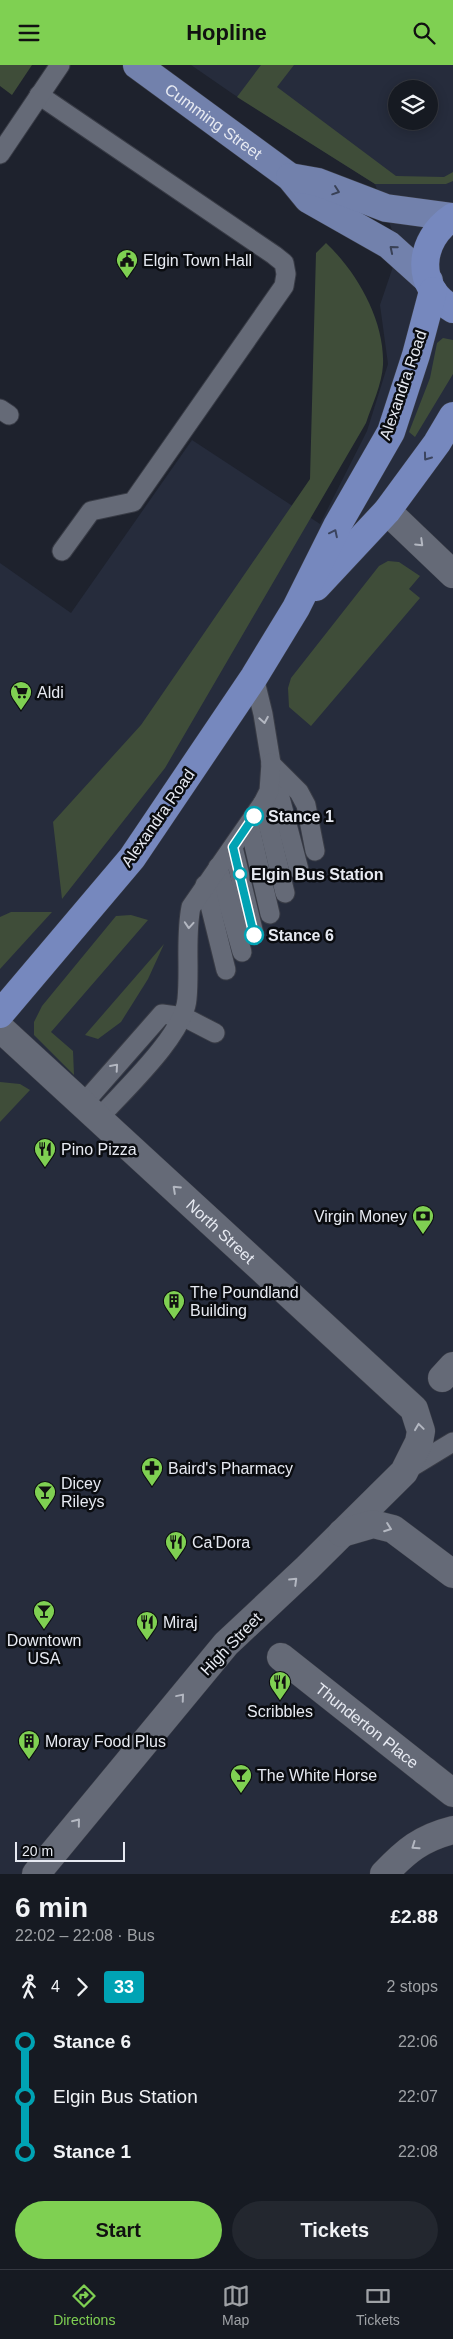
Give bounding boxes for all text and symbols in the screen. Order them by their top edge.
icon: menu [15,19,43,47]
icon: search [410,19,438,47]
text: Hopline [186,20,267,45]
street label: Cumming Street [162,80,266,162]
map controls [388,80,438,130]
button: layers [388,80,438,130]
one-way arrow [332,185,340,195]
one-way arrow [389,245,398,254]
public building icon: Elgin Town Hall [115,248,139,279]
place label: Elgin Town Hall [143,252,252,269]
street label: Alexandra Road [376,328,430,442]
one-way arrow [424,451,433,461]
one-way arrow [327,529,338,538]
one-way arrow [414,537,423,546]
supermarket icon: Aldi [9,680,33,711]
place label: Aldi [37,684,64,701]
one-way arrow [258,715,268,724]
street label: Alexandra Road [118,766,198,870]
marker: Stance 1 [244,806,264,826]
place label: Stance 1 [268,808,334,825]
place label: Elgin Bus Station [251,866,383,883]
marker: Elgin Bus Station [233,867,247,881]
one-way arrow [184,921,195,929]
marker: Stance 6 [244,925,264,945]
place label: Stance 6 [268,927,334,944]
one-way arrow [109,1064,118,1073]
restaurant icon: Pino Pizza [33,1137,57,1168]
place label: Pino Pizza [61,1141,137,1158]
one-way arrow [173,1186,182,1195]
street label: North Street [183,1196,259,1267]
bank icon: Virgin Money [411,1204,435,1235]
place label: Virgin Money [314,1208,407,1225]
place label: The Poundland Building [190,1284,299,1319]
building icon: The Poundland Building [162,1289,186,1320]
one-way arrow [414,1423,425,1431]
pharmacy icon: Baird's Pharmacy [140,1456,164,1487]
place label: Baird's Pharmacy [168,1460,293,1477]
place label: Dicey Rileys [61,1475,105,1510]
bar icon: Dicey Rileys [33,1480,57,1511]
one-way arrow [383,1522,392,1532]
restaurant icon: Ca'Dora [164,1530,188,1561]
place label: Ca'Dora [192,1534,250,1551]
one-way arrow [288,1578,297,1587]
bar icon: Downtown USA [32,1599,56,1630]
street label: High Street [197,1609,265,1679]
restaurant icon: Miraj [135,1610,159,1641]
place label: Miraj [163,1614,198,1631]
place label: Downtown USA [7,1632,81,1667]
restaurant icon: Scribbles [268,1670,292,1701]
street label: Thunderton Place [312,1679,422,1771]
one-way arrow [176,1694,185,1703]
place label: Scribbles [247,1703,313,1720]
building icon: Moray Food Plus [17,1729,41,1760]
place label: Moray Food Plus [45,1733,166,1750]
bar icon: The White Horse [229,1763,253,1794]
place label: The White Horse [257,1767,377,1784]
one-way arrow [72,1819,81,1828]
scale bar [15,1839,125,1862]
one-way arrow [411,1840,421,1849]
text: 20 m [22,1843,53,1859]
text: 6 min [15,1892,88,1923]
text: £2.88 [390,1906,438,1927]
text: 22:02 – 22:08 · Bus [15,1927,155,1944]
icon: walk [15,1973,43,2001]
icon: forward [68,1973,96,2001]
text: 33 [114,1977,134,1997]
text: 4 [51,1978,60,1995]
text: 2 stops [386,1978,438,1995]
text: Stance 6 [53,2031,131,2052]
text: 22:06 [398,2033,438,2050]
text: Elgin Bus Station [53,2086,198,2107]
text: 22:07 [398,2088,438,2105]
text: Stance 1 [53,2141,131,2162]
text: 22:08 [398,2143,438,2160]
button: Start [15,2201,222,2259]
button: Tickets [232,2201,438,2259]
tab: Directions [53,2282,115,2328]
tab: Map [222,2282,250,2328]
tab: Tickets [356,2282,400,2328]

